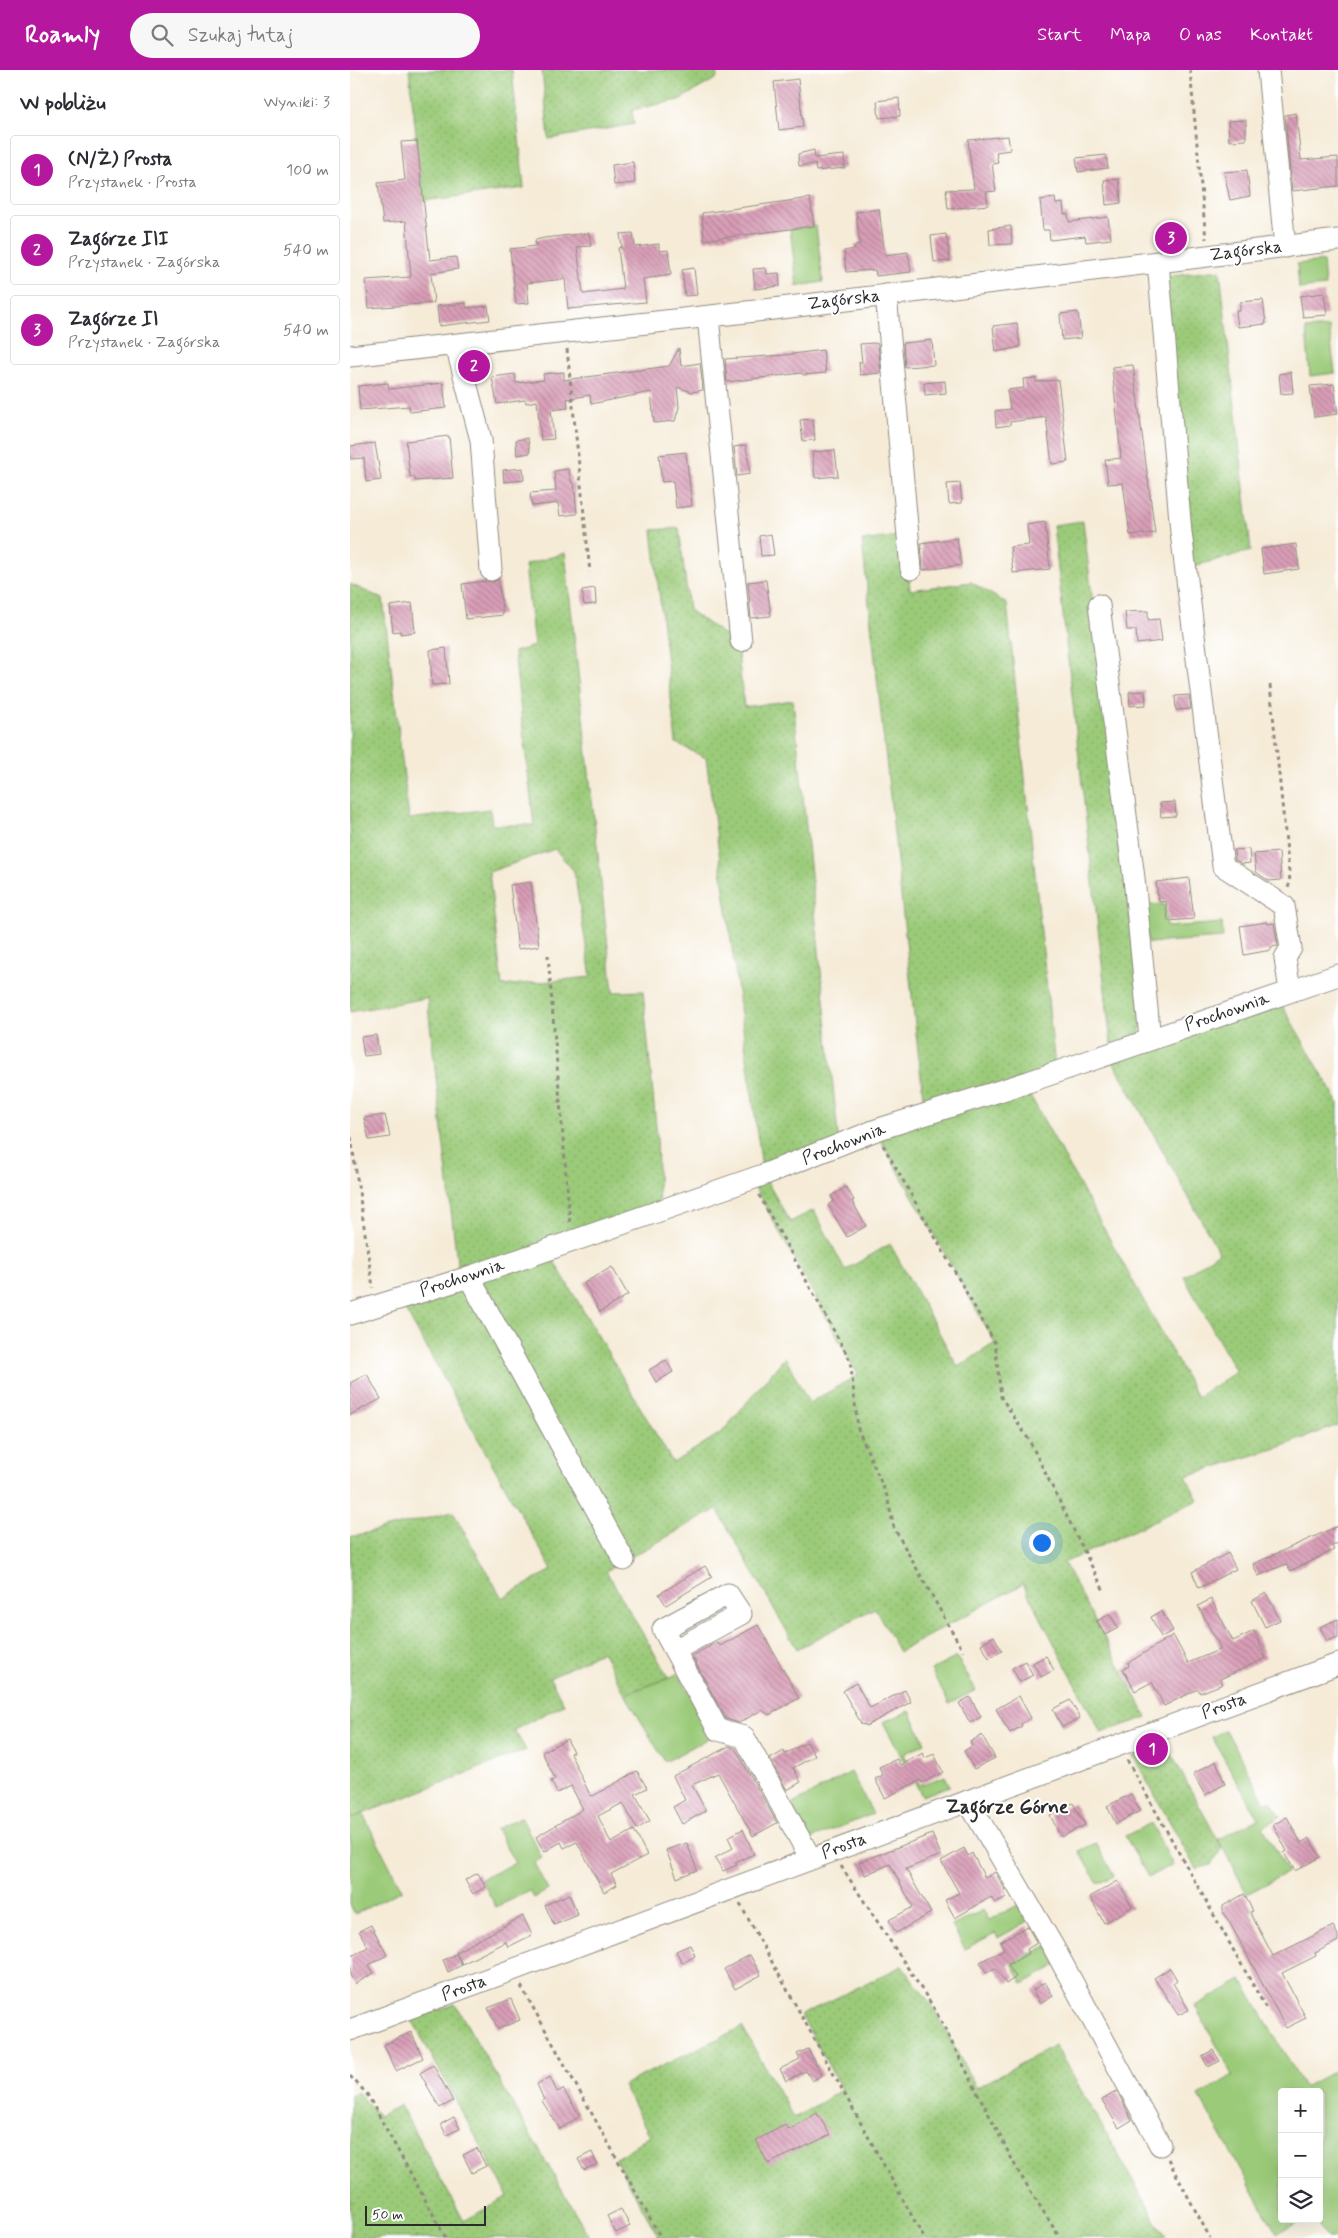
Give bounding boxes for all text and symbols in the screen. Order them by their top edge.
search box [130,13,480,58]
text: Roamly [25,20,100,51]
icon: search [148,21,176,49]
text: Szukaj tutaj [188,23,293,48]
text: Start [1037,23,1082,47]
text: Mapa [1110,23,1151,47]
text: O nas [1179,23,1222,47]
text: Kontakt [1250,23,1313,47]
text: W pobliżu [20,89,106,117]
text: Wyniki: 3 [264,92,330,113]
text: (N/Ż) Prosta [68,147,172,172]
text: 1 [33,160,41,181]
text: 100 m [286,160,329,181]
text: Przystanek · Prosta [68,172,197,193]
pin: 3 [1155,219,1187,257]
text: Zagórze III [68,227,169,252]
street label: Zagórska [1208,235,1284,269]
text: 2 [33,240,41,261]
text: 540 m [283,240,329,261]
text: Przystanek · Zagórska [68,252,220,273]
street label: Zagórska [806,284,882,318]
text: Zagórze II [68,307,159,332]
text: 3 [33,320,41,341]
text: 540 m [283,320,329,341]
text: Przystanek · Zagórska [68,332,220,353]
pin: 2 [458,347,490,385]
street label: Prochownia [1181,986,1273,1038]
street label: Prochownia [799,1117,890,1171]
street label: Prochownia [416,1253,508,1303]
your location [1029,1530,1055,1556]
street label: Prosta [1198,1687,1250,1725]
pin: 1 [1136,1730,1168,1768]
district label: Zagórze Górne [946,1795,1069,1823]
street label: Prosta [818,1827,870,1865]
street label: Prosta [438,1969,490,2007]
map controls [1278,2088,1323,2223]
button: + [1278,2088,1323,2133]
button: − [1278,2133,1323,2178]
button: layers [1278,2178,1323,2223]
scale bar [365,2203,486,2226]
text: 50 m [372,2206,403,2224]

